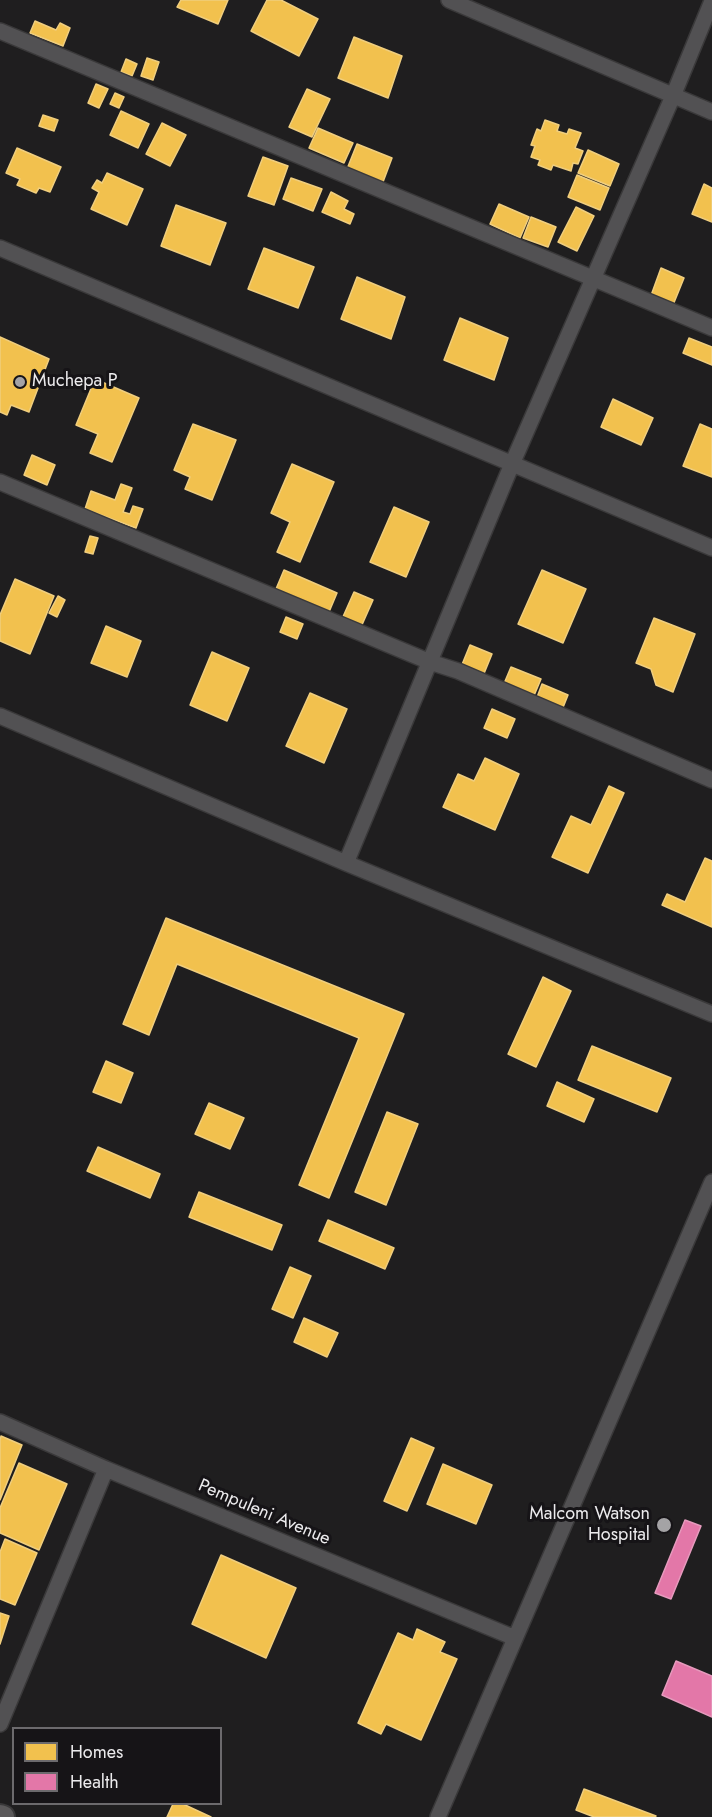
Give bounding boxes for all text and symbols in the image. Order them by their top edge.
place label: Muchepa P [32,371,118,393]
marker: Muchepa P [13,375,27,389]
street label: Pempuleni Avenue [195,1475,333,1551]
place label: Malcom Watson Hospital [529,1504,650,1546]
marker: Malcom Watson Hospital [655,1516,673,1534]
legend [12,1727,222,1805]
text: Homes [70,1739,123,1765]
text: Health [70,1769,119,1795]

